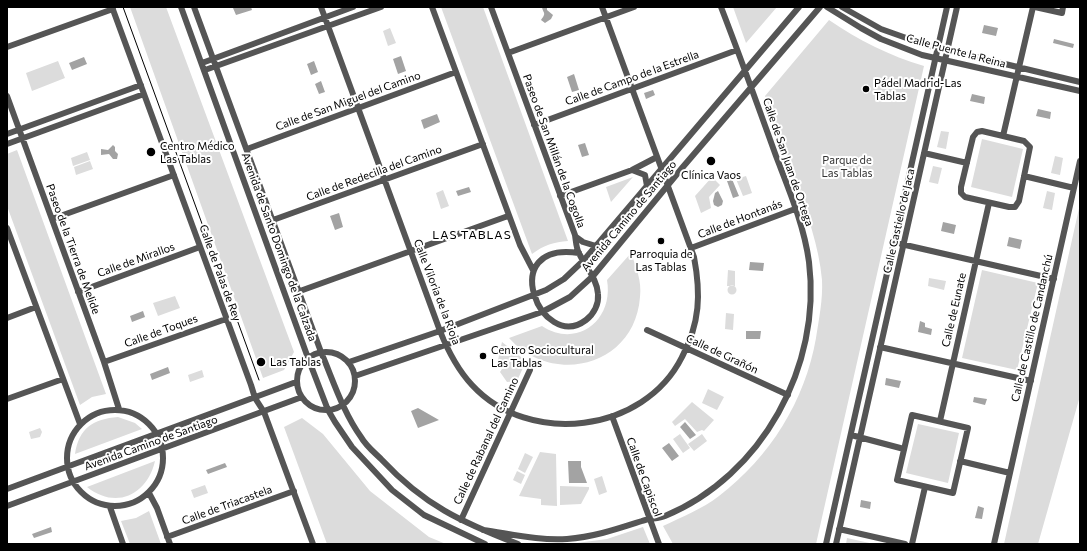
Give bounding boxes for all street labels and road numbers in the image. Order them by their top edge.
street label: Calle Puente la Reina [905,31,1007,71]
street label: Calle de Campo de la Estrella [563,48,701,108]
street label: Calle de San Miguel del Camino [274,69,422,133]
street label: Paseo de San Millán de la Cogolla [520,72,588,230]
street label: Calle de San Juan de Ortega [760,96,816,228]
street label: Calle de Redecilla del Camino [304,142,444,204]
street label: Avenida de Santo Domingo de la Calzada [239,151,319,343]
street label: Avenida Camino de Santiago [579,158,679,274]
street label: Calle Castiello de Jaca [881,167,917,275]
street label: Paseo de la Tierra de Melide [43,182,103,316]
street label: Calle de Hontanás [696,197,784,241]
street label: Calle de Palas de Rey [196,223,244,323]
street label: Calle Viloria de la Rioja [411,237,463,347]
street label: Calle de Mirallos [95,240,177,280]
street label: Calle de Castillo de Candanchú [1009,253,1055,403]
street label: Calle de Eunate [939,271,969,349]
street label: Calle de Toques [122,312,200,350]
street label: Calle de Grañón [684,331,760,377]
street label: Calle de Rabanal del Camino [451,375,521,507]
street label: Avenida Camino de Santiago [83,413,219,473]
street label: Calle de Capiscol [624,436,664,518]
street label: Calle de Triacastela [180,483,274,527]

